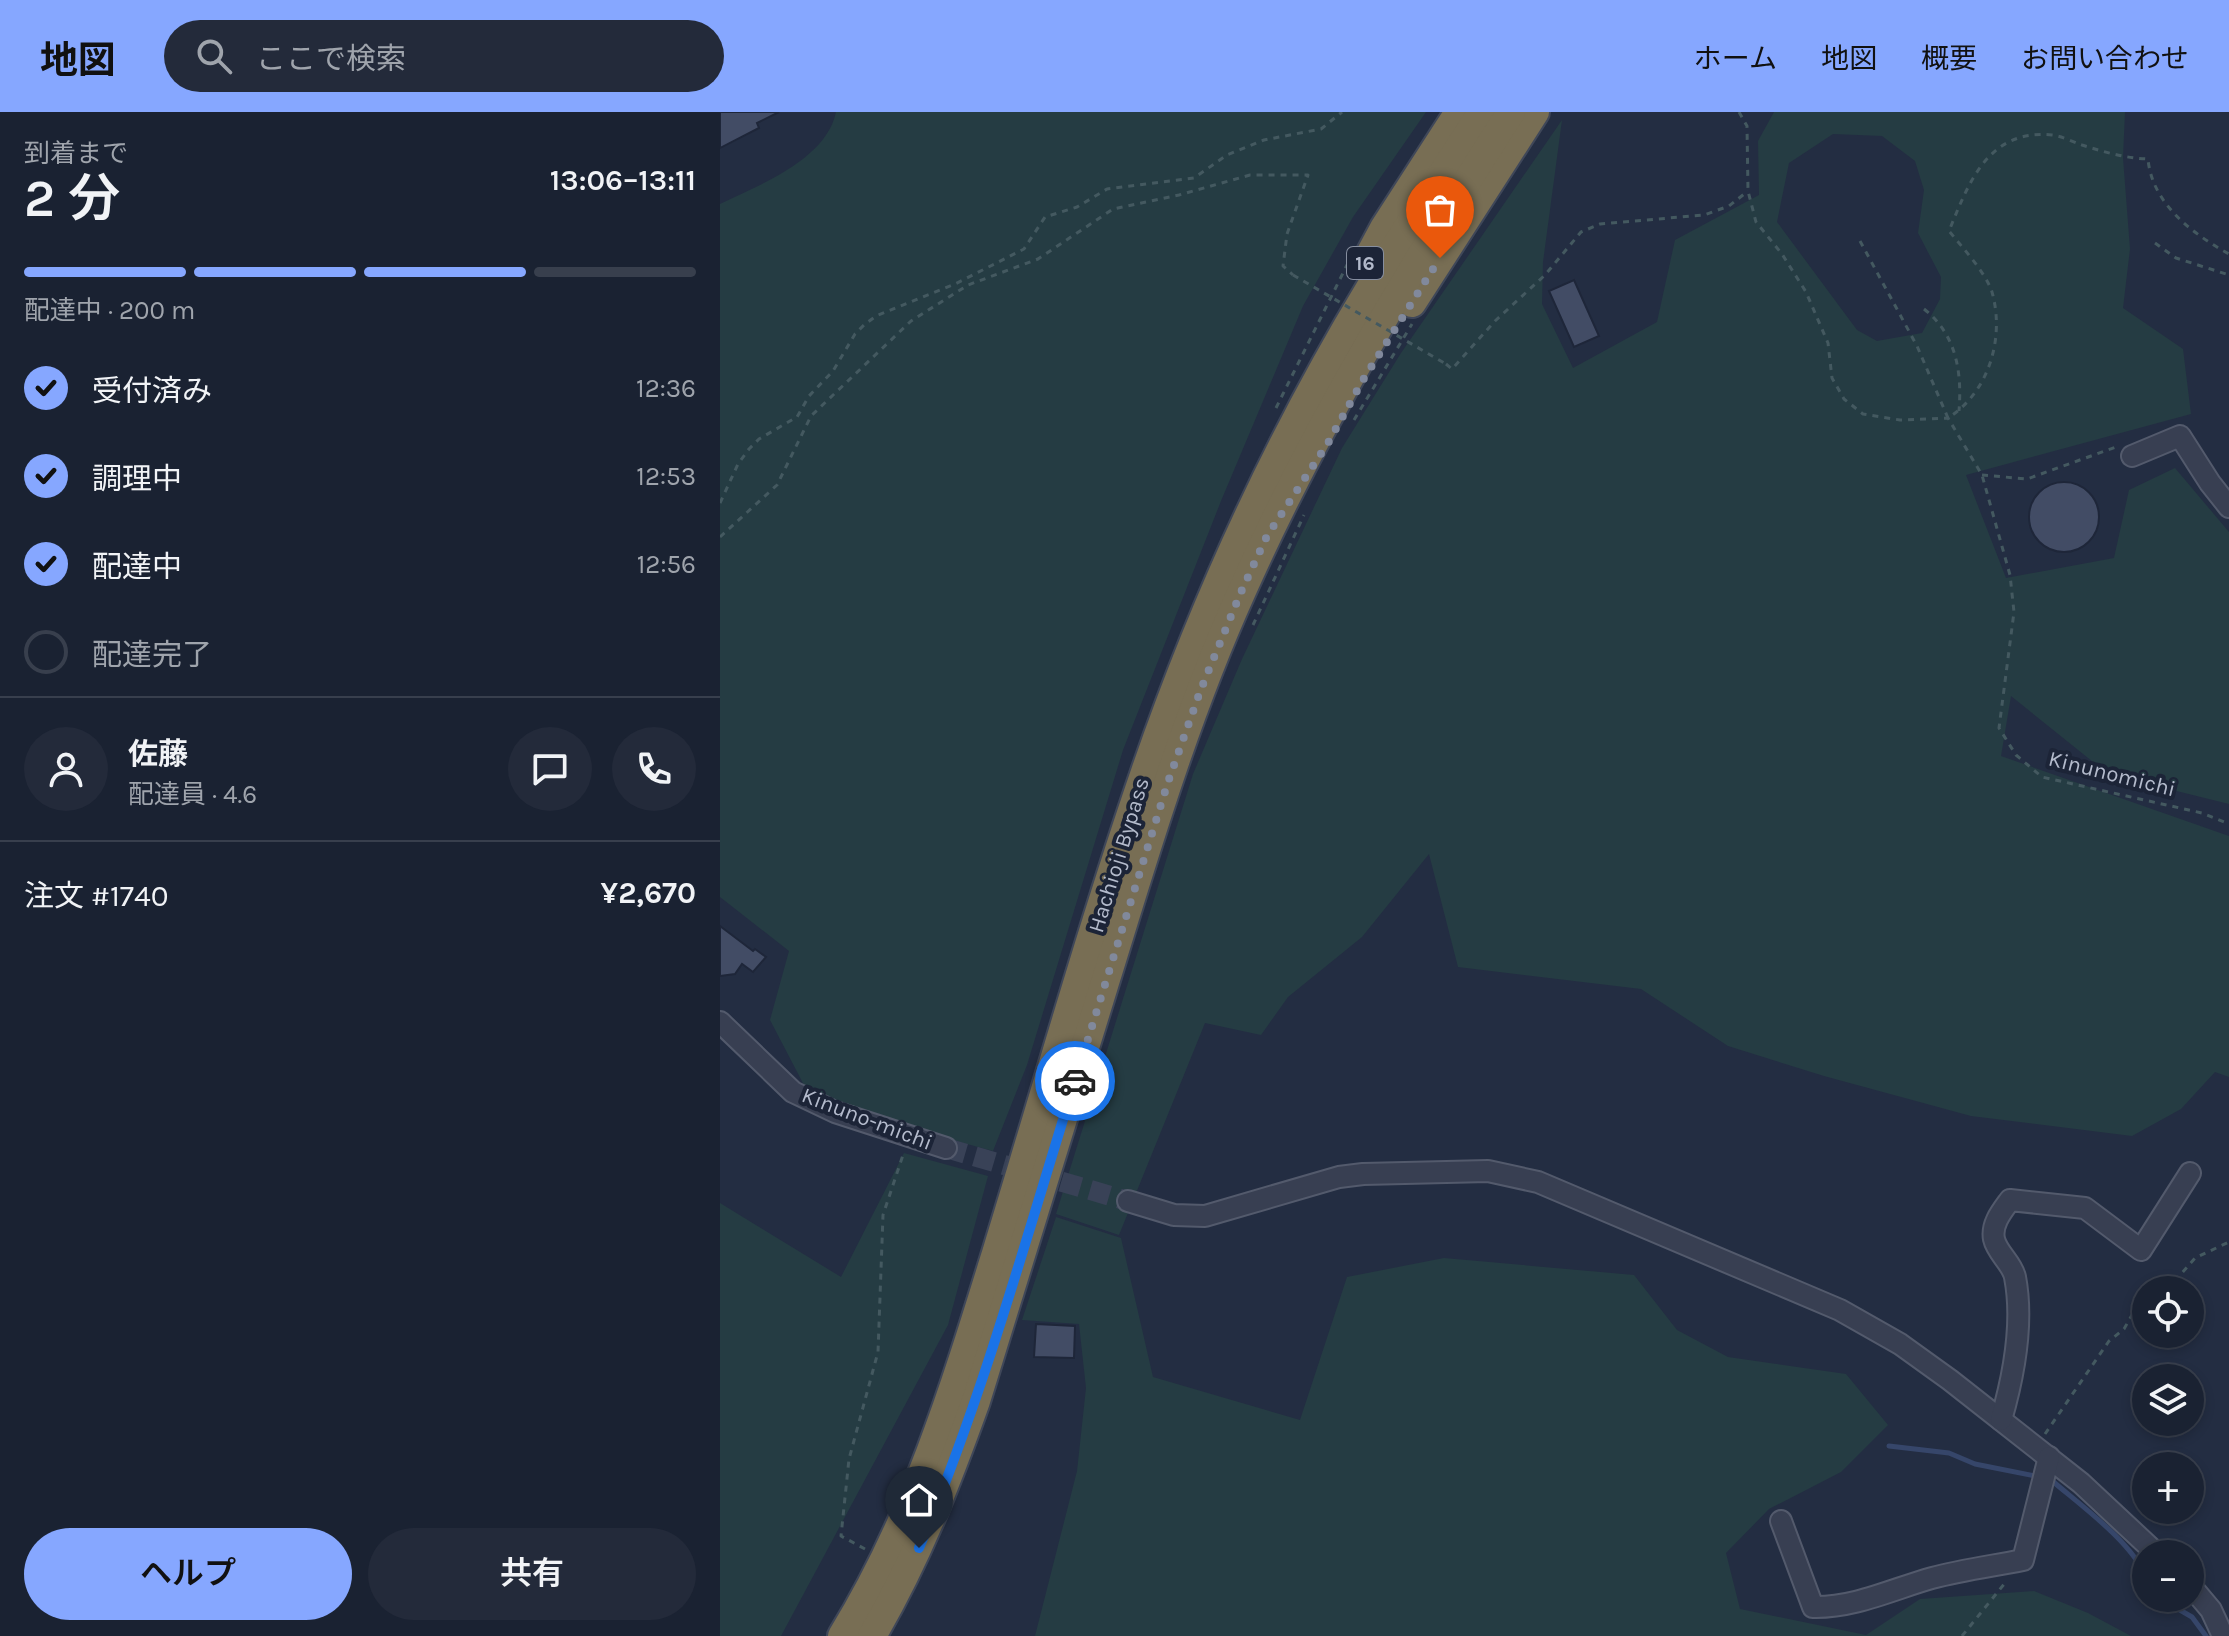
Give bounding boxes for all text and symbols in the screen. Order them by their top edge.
search box [164,20,724,92]
icon: search [192,34,236,78]
text: 地図 [40,38,116,83]
text: ここで検索 [256,41,406,77]
text: ホーム [1694,42,1777,75]
text: 地図 [1821,42,1877,75]
text: 概要 [1921,42,1977,75]
text: お問い合わせ [2021,42,2189,75]
text: 到着まで [24,138,128,169]
text: 13:06–13:11 [550,162,696,198]
text: 2 分 [24,168,120,229]
pin [1406,176,1474,258]
icon: bag [1418,188,1462,232]
road number: 16 [1347,247,1383,279]
text: 配達中 · 200 m [24,295,195,326]
icon: check [24,366,68,410]
text: 受付済み [92,373,212,409]
text: 12:36 [636,373,696,404]
icon: check [24,454,68,498]
text: 調理中 [92,461,182,497]
text: 12:53 [636,461,696,492]
icon: check [24,542,68,586]
text: 配達中 [92,549,182,585]
text: 12:56 [637,549,696,580]
text: 配達完了 [92,637,212,673]
button: person [24,727,108,811]
button: chat [508,727,592,811]
button: phone [612,727,696,811]
text: 佐藤 [128,736,188,772]
street label: Kinunomichi [2046,746,2178,802]
street label: Hachioji Bypass [1083,774,1155,936]
text: 配達員 · 4.6 [128,779,257,810]
text: ¥2,670 [601,875,696,911]
text: 注文 #1740 [24,878,168,914]
courier [1035,1041,1115,1121]
icon: car [1053,1059,1097,1103]
street label: Kinuno-michi [798,1082,936,1156]
map controls [2132,1276,2204,1612]
button: locate [2132,1276,2204,1348]
button: layers [2132,1364,2204,1436]
button: + [2132,1452,2204,1524]
pin [885,1466,953,1548]
icon: home [897,1478,941,1522]
button: ヘルプ [24,1528,352,1620]
button: 共有 [368,1528,696,1620]
button: − [2132,1540,2204,1612]

